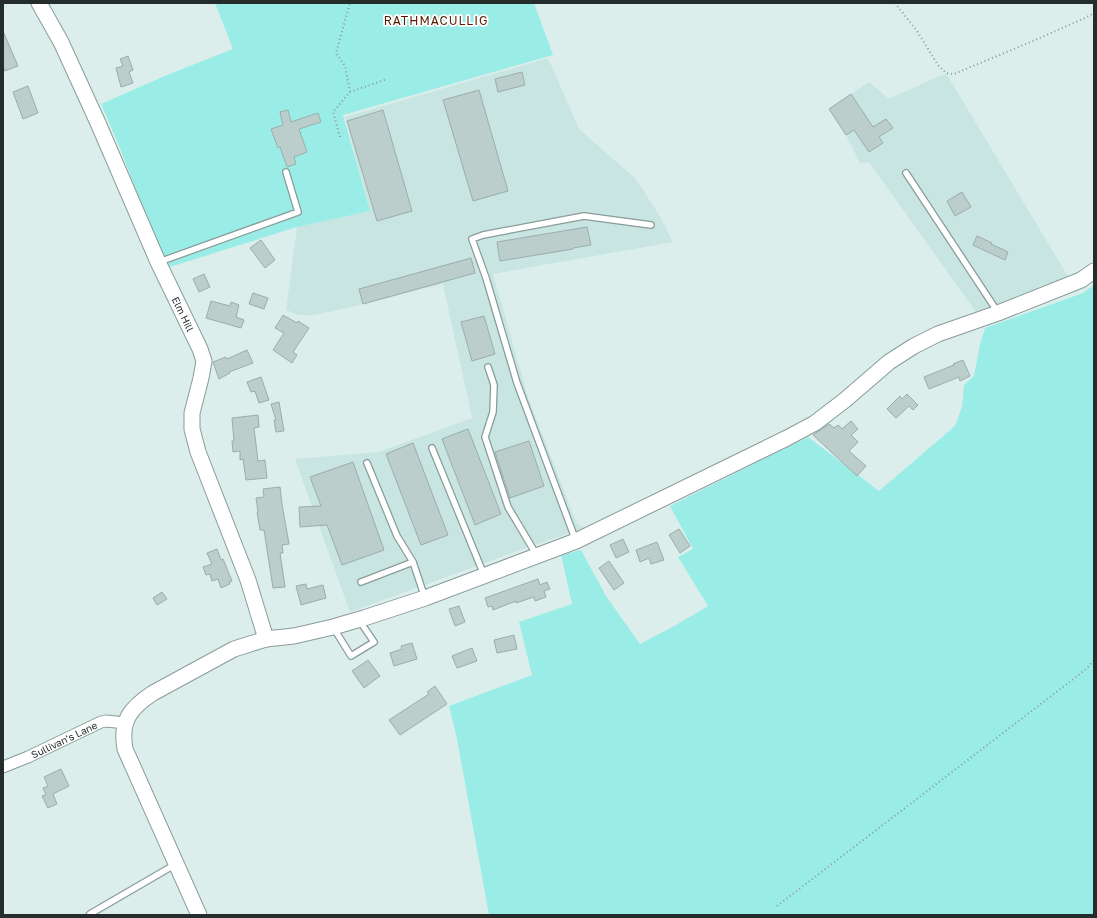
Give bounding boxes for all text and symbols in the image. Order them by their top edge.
district label: RATHMACULLIG [384,13,488,28]
street label: Elm Hill [170,295,197,333]
street label: Sullivan's Lane [29,719,99,761]

